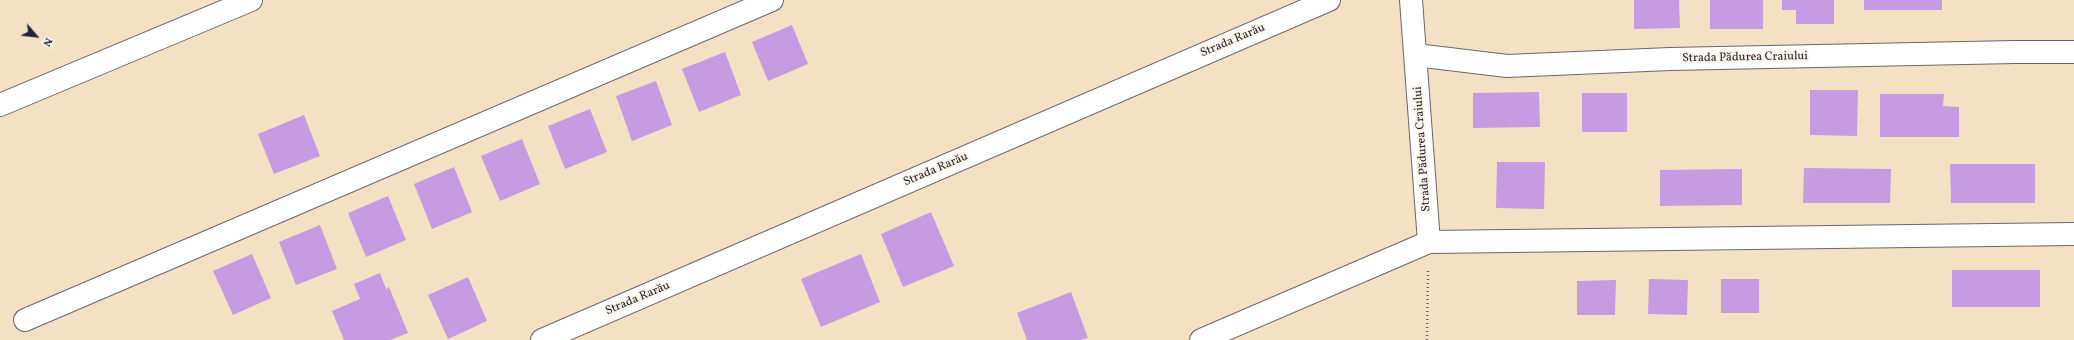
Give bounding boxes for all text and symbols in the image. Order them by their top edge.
north arrow [16,16,56,56]
street label: Strada Rarău [1198,21,1268,61]
text: N [39,35,56,49]
street label: Strada Pădurea Craiului [1682,50,1808,66]
street label: Strada Pădurea Craiului [1411,86,1435,212]
street label: Strada Rarău [901,150,971,190]
street label: Strada Rarău [603,279,673,319]

